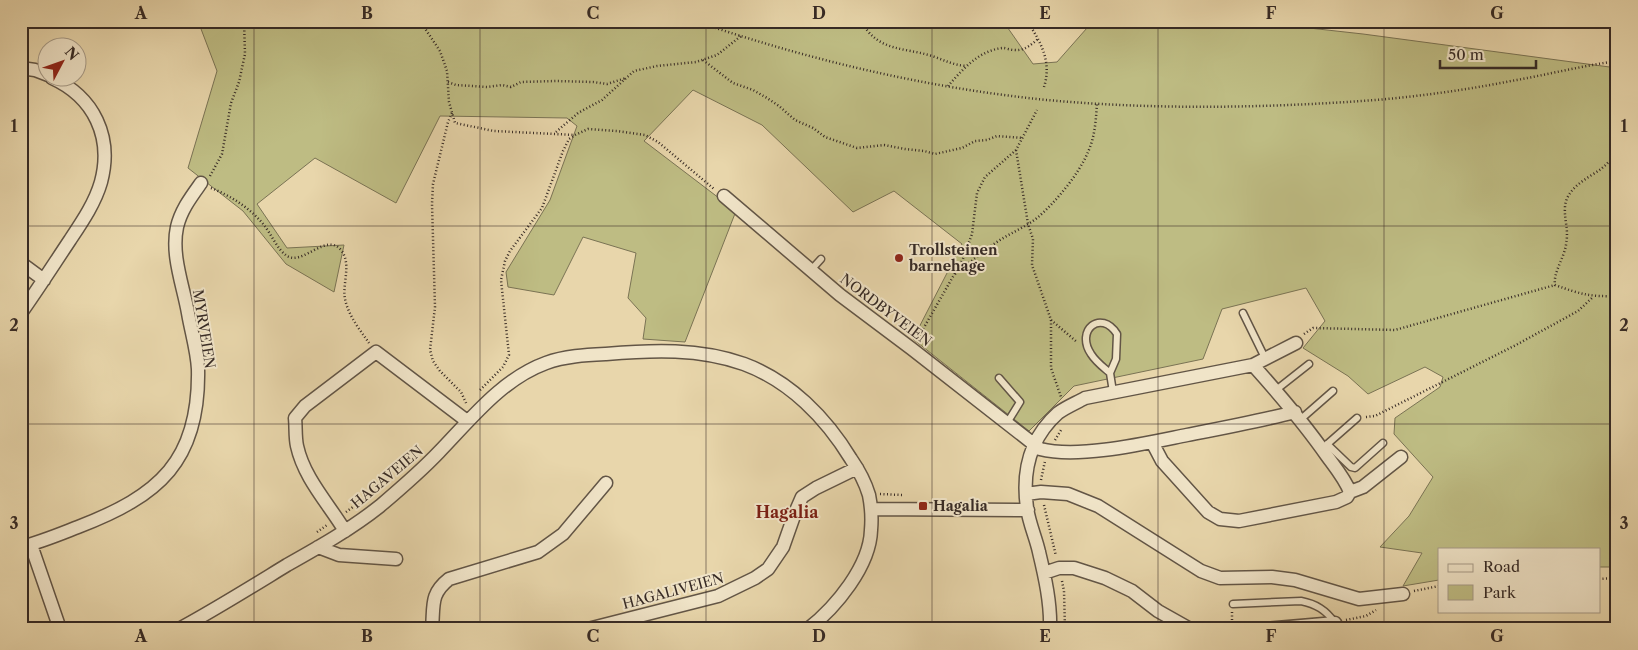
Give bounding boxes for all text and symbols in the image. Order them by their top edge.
text: A [134,3,148,23]
text: B [361,3,373,23]
text: C [587,3,599,23]
text: D [812,3,826,23]
text: E [1039,3,1051,23]
text: F [1266,3,1277,23]
text: G [1490,3,1504,23]
north arrow [38,38,88,88]
scale bar [1440,38,1537,70]
text: N [61,43,83,64]
text: 50 m [1448,45,1484,64]
text: 1 [10,116,18,136]
text: 1 [1620,116,1628,136]
place label: Trollsteinen barnehage [908,241,998,275]
marker: Trollsteinen barnehage [893,252,905,264]
street label: NORDBYVEIEN [837,270,936,351]
street label: MYRVEIEN [189,288,219,370]
text: 2 [9,315,19,335]
text: 2 [1619,315,1629,335]
street label: HAGAVEIEN [347,441,427,512]
place label: Hagalia [933,497,989,515]
marker: Hagalia [917,500,929,512]
district label: Hagalia [756,502,819,522]
text: 3 [9,513,19,533]
text: 3 [1619,513,1629,533]
legend [1438,548,1600,612]
text: Road [1483,557,1520,576]
street label: HAGALIVEIEN [620,569,726,613]
text: Park [1483,583,1517,602]
text: A [134,626,148,646]
text: B [361,626,373,646]
text: C [587,626,599,646]
text: D [812,626,826,646]
text: E [1039,626,1051,646]
text: F [1266,626,1277,646]
text: G [1490,626,1504,646]

